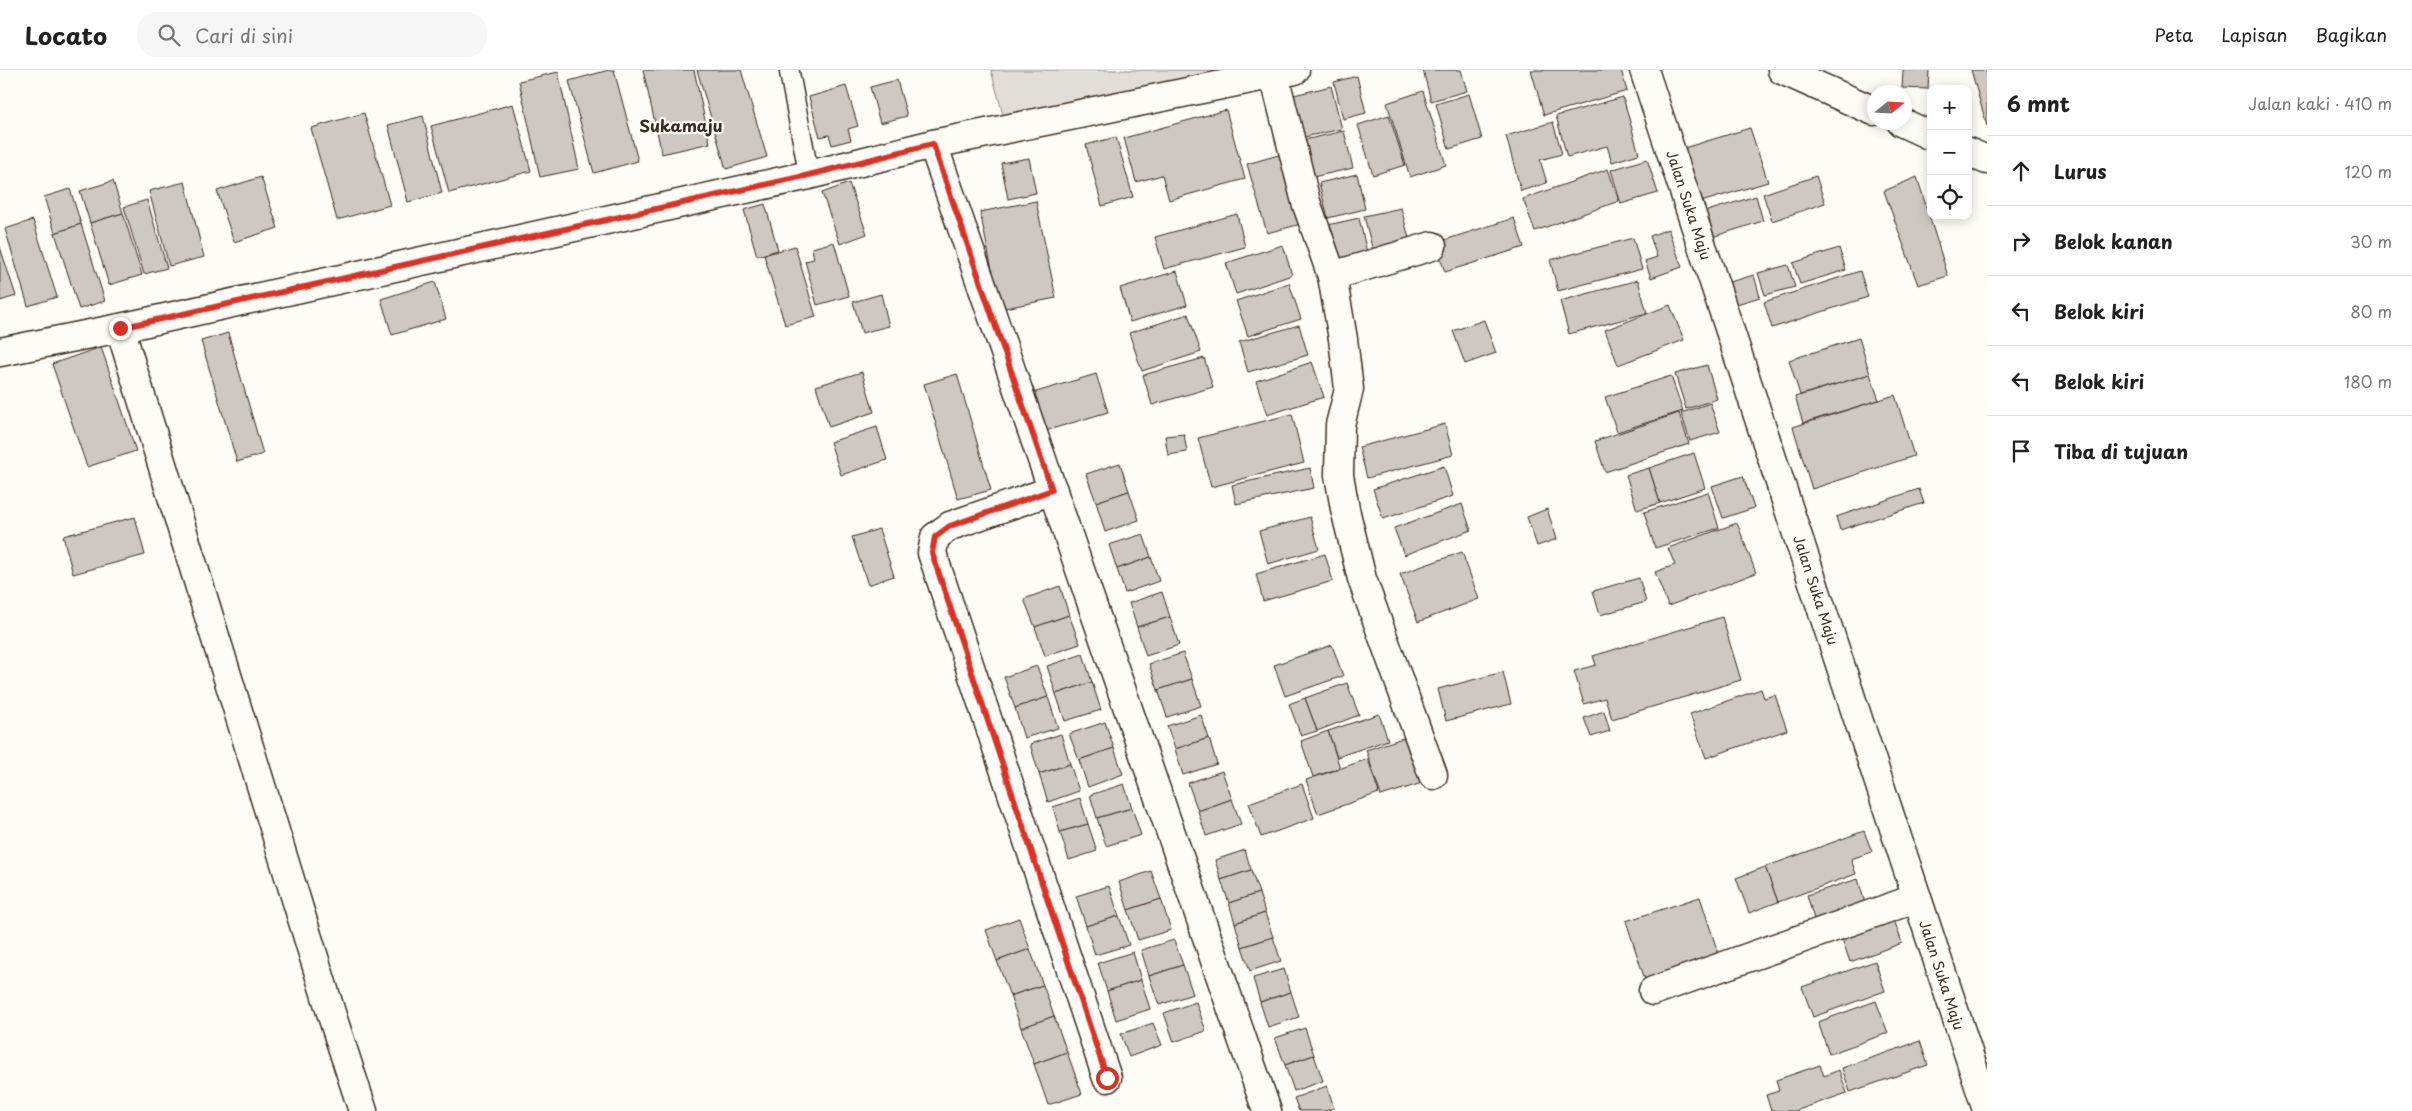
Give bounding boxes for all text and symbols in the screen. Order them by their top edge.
search box [137,12,487,57]
text: Locato [25,17,107,53]
icon: search [155,21,183,49]
text: Cari di sini [195,21,293,49]
text: Peta [2155,21,2193,48]
text: Lapisan [2221,21,2287,48]
text: Bagikan [2315,21,2387,48]
north arrow [1867,85,1912,130]
map controls [1927,85,1972,220]
button: + [1927,85,1972,130]
text: 6 mnt [2007,87,2070,119]
text: Jalan kaki · 410 m [2248,91,2392,115]
district label: Sukamaju [639,113,723,137]
button: − [1927,130,1972,175]
street label: Jalan Suka Maju [1661,147,1717,263]
icon: ahead [2007,157,2035,185]
text: Lurus [2054,157,2107,185]
text: 120 m [2345,159,2392,183]
button: locate [1927,175,1972,220]
icon: right [2007,227,2035,255]
text: Belok kanan [2054,227,2173,255]
text: 30 m [2350,229,2392,253]
icon: left [2007,297,2035,325]
text: Belok kiri [2054,297,2144,325]
text: 80 m [2350,299,2392,323]
route end [109,317,132,340]
icon: left [2007,367,2035,395]
text: Belok kiri [2054,367,2144,395]
text: 180 m [2344,369,2392,393]
icon: arrive [2007,437,2035,465]
text: Tiba di tujuan [2054,437,2188,465]
street label: Jalan Suka Maju [1788,532,1844,648]
street label: Jalan Suka Maju [1914,917,1970,1033]
route start [1096,1067,1119,1090]

